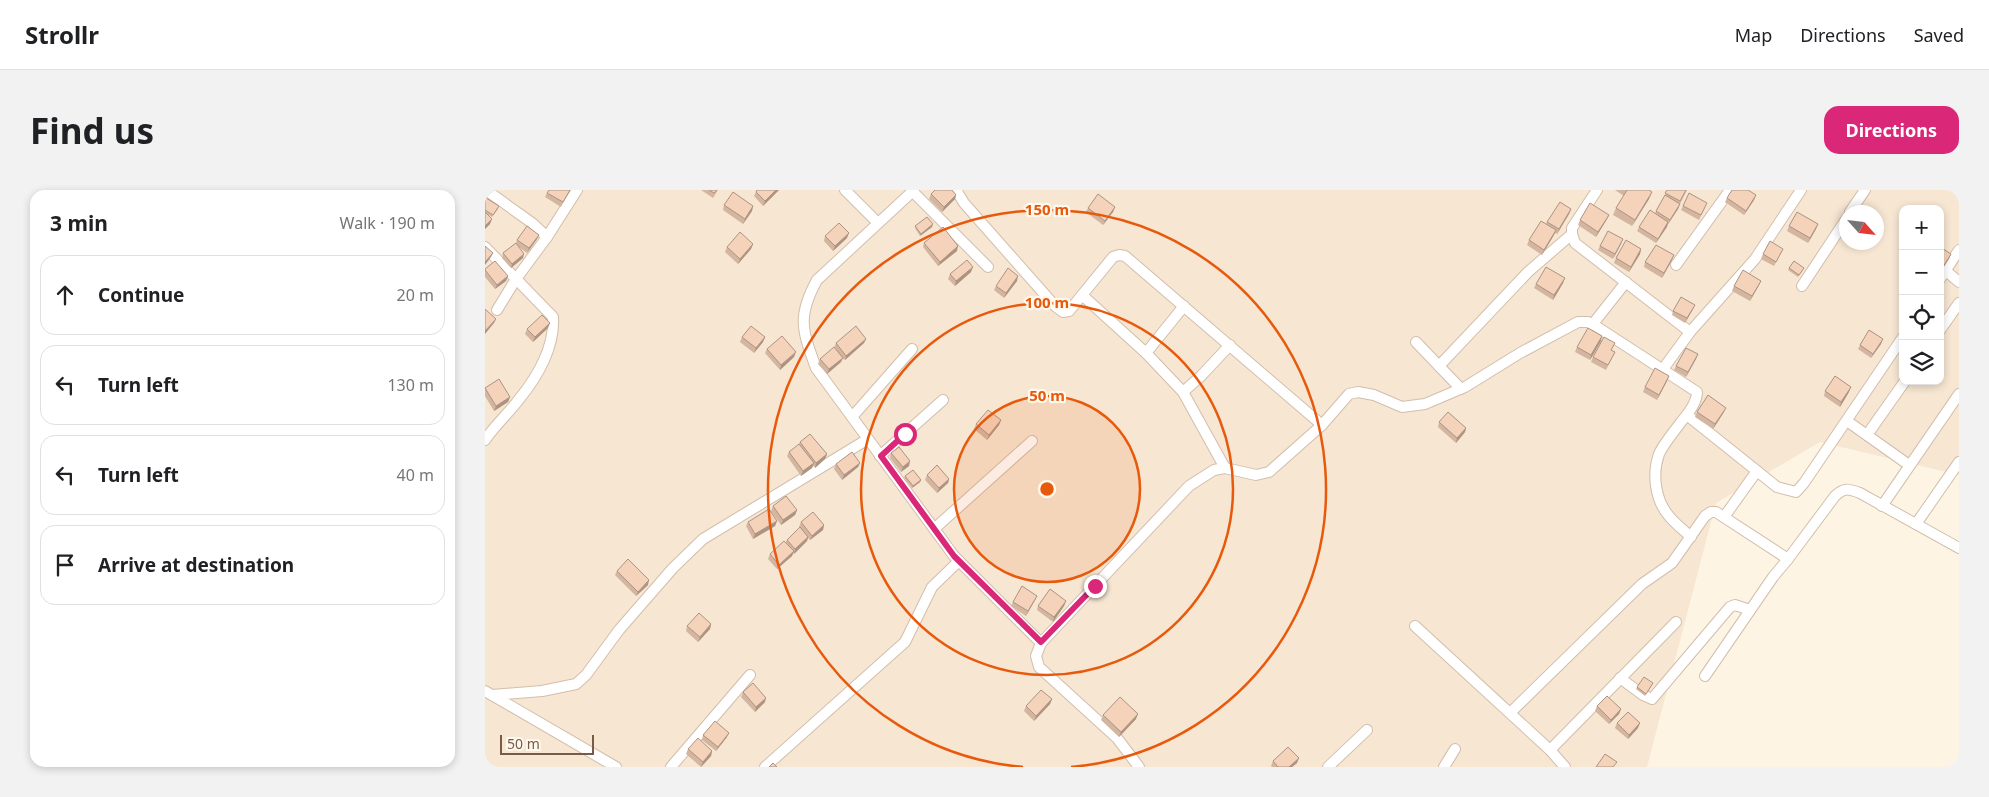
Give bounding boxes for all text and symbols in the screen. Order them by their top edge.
text: Strollr [25,18,99,51]
text: Map [1735,23,1772,47]
text: Directions [1800,23,1886,47]
text: Saved [1914,23,1964,47]
button: Directions [1824,106,1959,154]
text: Find us [30,107,154,154]
text: 150 m [1025,199,1069,219]
north arrow [1839,205,1884,250]
map controls [1899,205,1944,385]
button: + [1899,205,1944,250]
text: 3 min [50,209,108,237]
text: Walk · 190 m [340,212,435,234]
button: − [1899,250,1944,295]
icon: ahead [51,281,79,309]
text: Continue [98,282,184,308]
text: 20 m [397,284,434,306]
text: 100 m [1025,292,1069,312]
button: locate [1899,295,1944,340]
button: layers [1899,340,1944,385]
icon: left [51,371,79,399]
text: Turn left [98,372,179,398]
text: 130 m [387,374,434,396]
text: 50 m [1029,385,1065,405]
route start [894,423,917,446]
icon: left [51,461,79,489]
text: Turn left [98,462,179,488]
text: 40 m [397,464,434,486]
centre of rings [1038,480,1056,498]
icon: arrive [51,551,79,579]
text: Arrive at destination [98,552,294,578]
route end [1084,575,1107,598]
scale bar [500,732,594,755]
text: 50 m [507,734,540,753]

